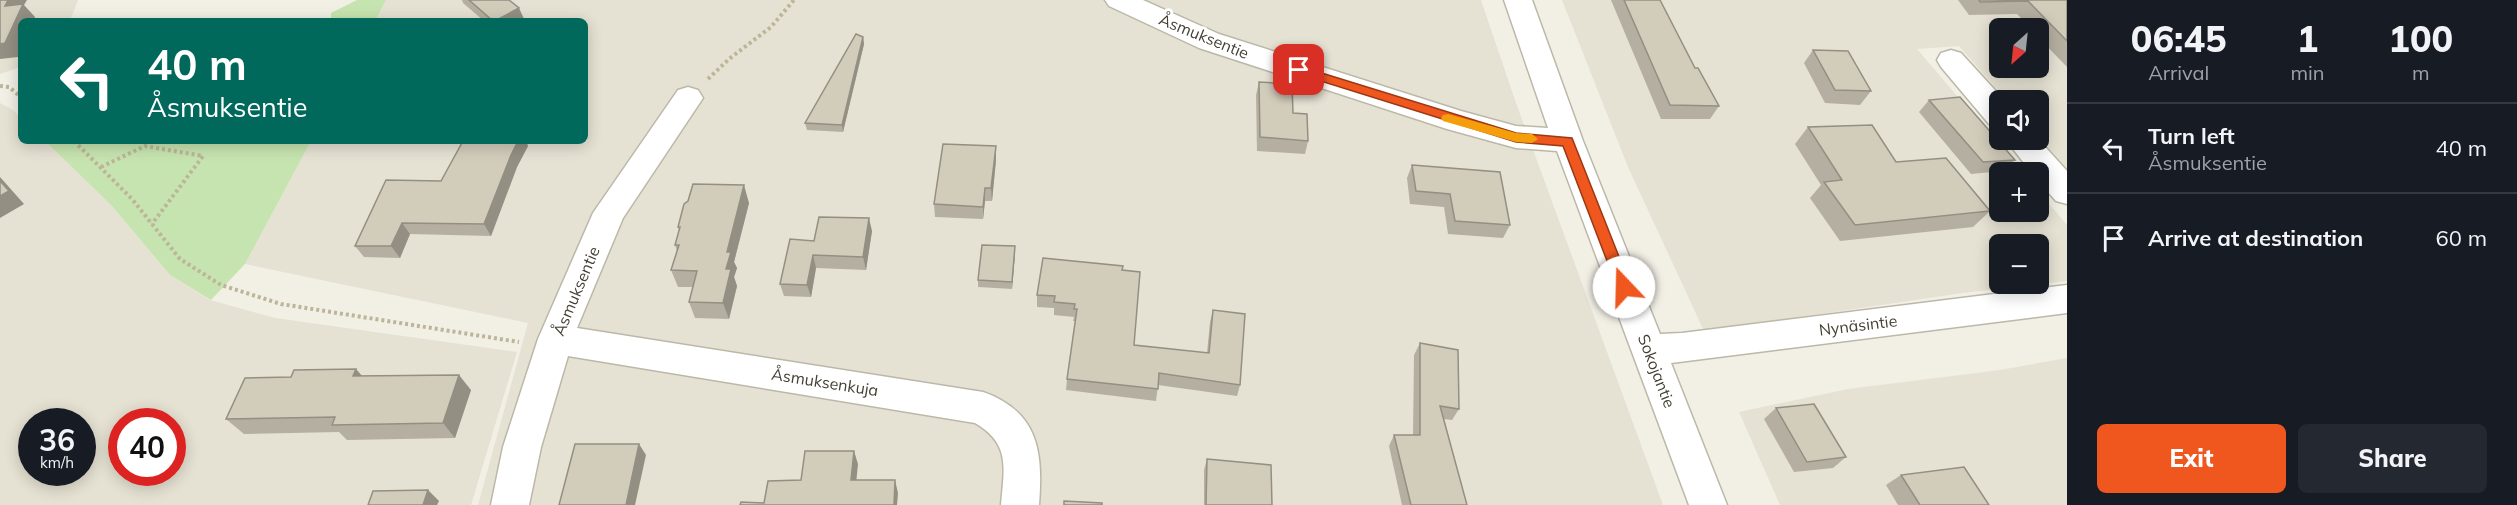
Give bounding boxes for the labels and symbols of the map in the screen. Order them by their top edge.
street label: Åsmuksentie [1156,9,1252,63]
north arrow [1989,18,2049,78]
pin [1273,44,1324,95]
street label: Åsmuksentie [548,243,604,339]
position arrow [1592,255,1656,319]
street label: Nynäsintie [1818,310,1898,340]
street label: Sokojantie [1634,331,1680,411]
street label: Åsmuksenkuja [770,364,880,400]
speed limit sign: 40 [108,408,186,486]

